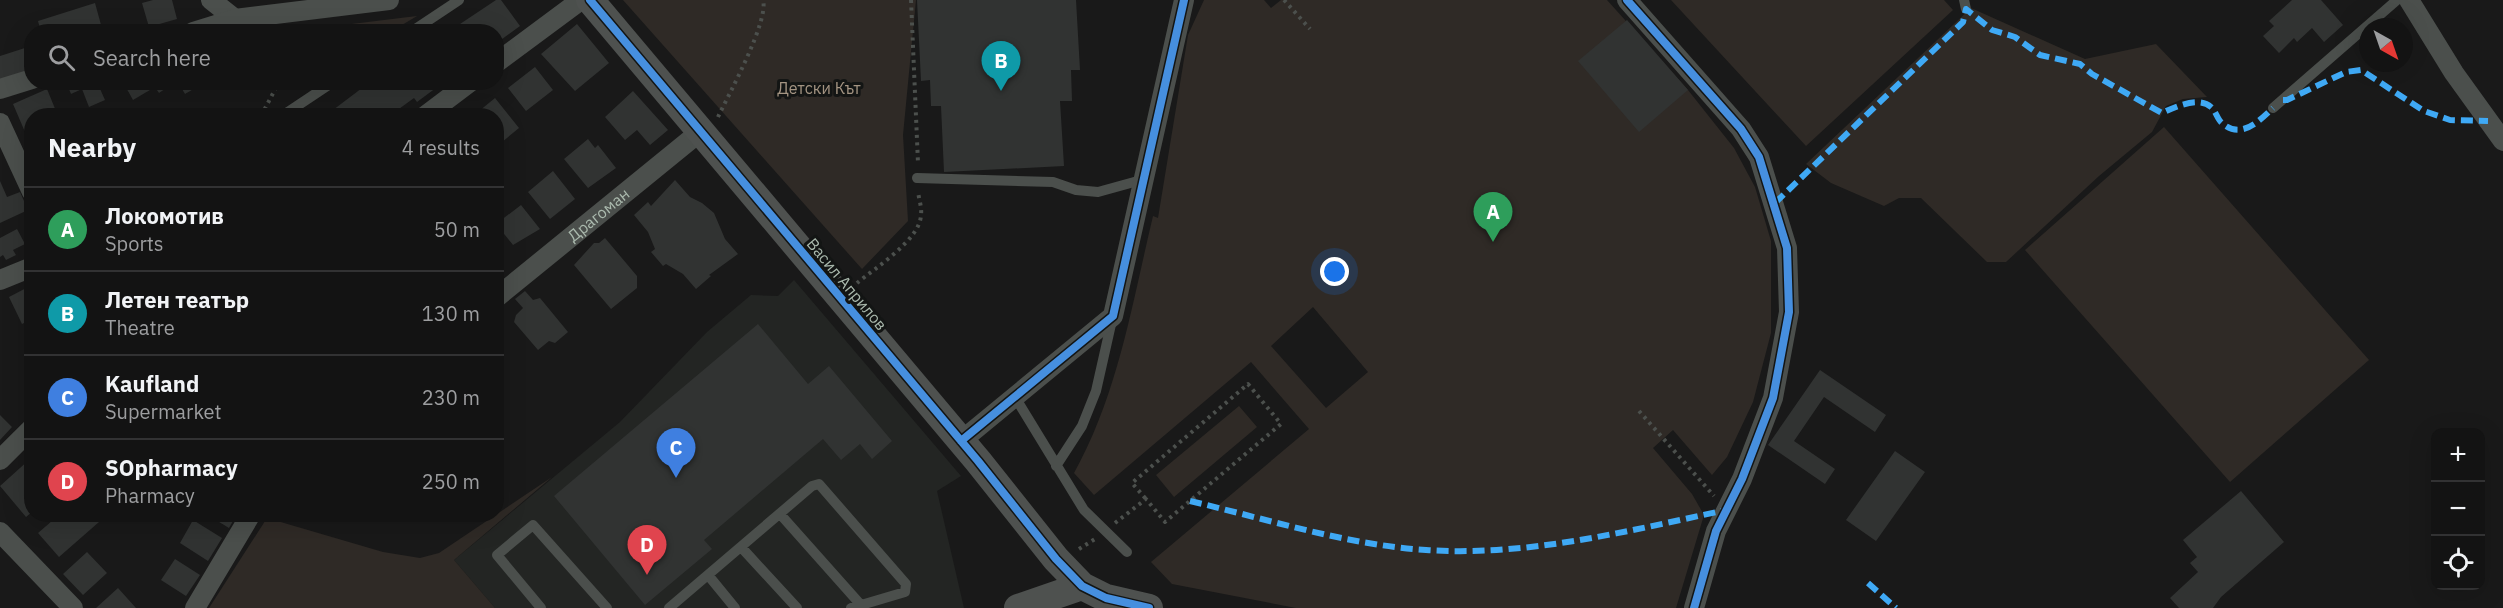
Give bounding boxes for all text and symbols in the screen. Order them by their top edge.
north arrow [2359,18,2413,72]
search box [24,24,504,90]
icon: search [45,41,78,74]
pin: B [982,42,1020,91]
text: Search here [93,43,211,72]
park label: Детски Кът [777,78,861,98]
text: Nearby [48,130,136,164]
text: 4 results [402,134,480,161]
street label: Драгоман [563,183,633,246]
pin: A [1474,192,1512,242]
text: Локомотив [105,201,224,230]
text: A [61,216,74,243]
text: 50 m [434,216,480,243]
text: Sports [105,230,164,257]
street label: Васил Априлов [803,234,891,334]
your location [1320,257,1349,286]
text: Летен театър [105,285,249,314]
text: B [61,300,74,327]
text: 130 m [422,300,480,327]
text: Theatre [105,314,175,341]
text: Kaufland [105,369,199,398]
text: C [61,384,74,411]
text: 230 m [422,384,480,411]
text: Supermarket [105,398,222,425]
pin: C [656,428,696,478]
map controls [2431,428,2485,590]
button: + [2431,428,2485,482]
text: SOpharmacy [105,453,238,482]
text: D [61,468,74,495]
text: 250 m [422,468,480,495]
text: Pharmacy [105,482,195,509]
button: − [2431,482,2485,536]
pin: D [628,526,666,575]
button: locate [2431,536,2485,590]

